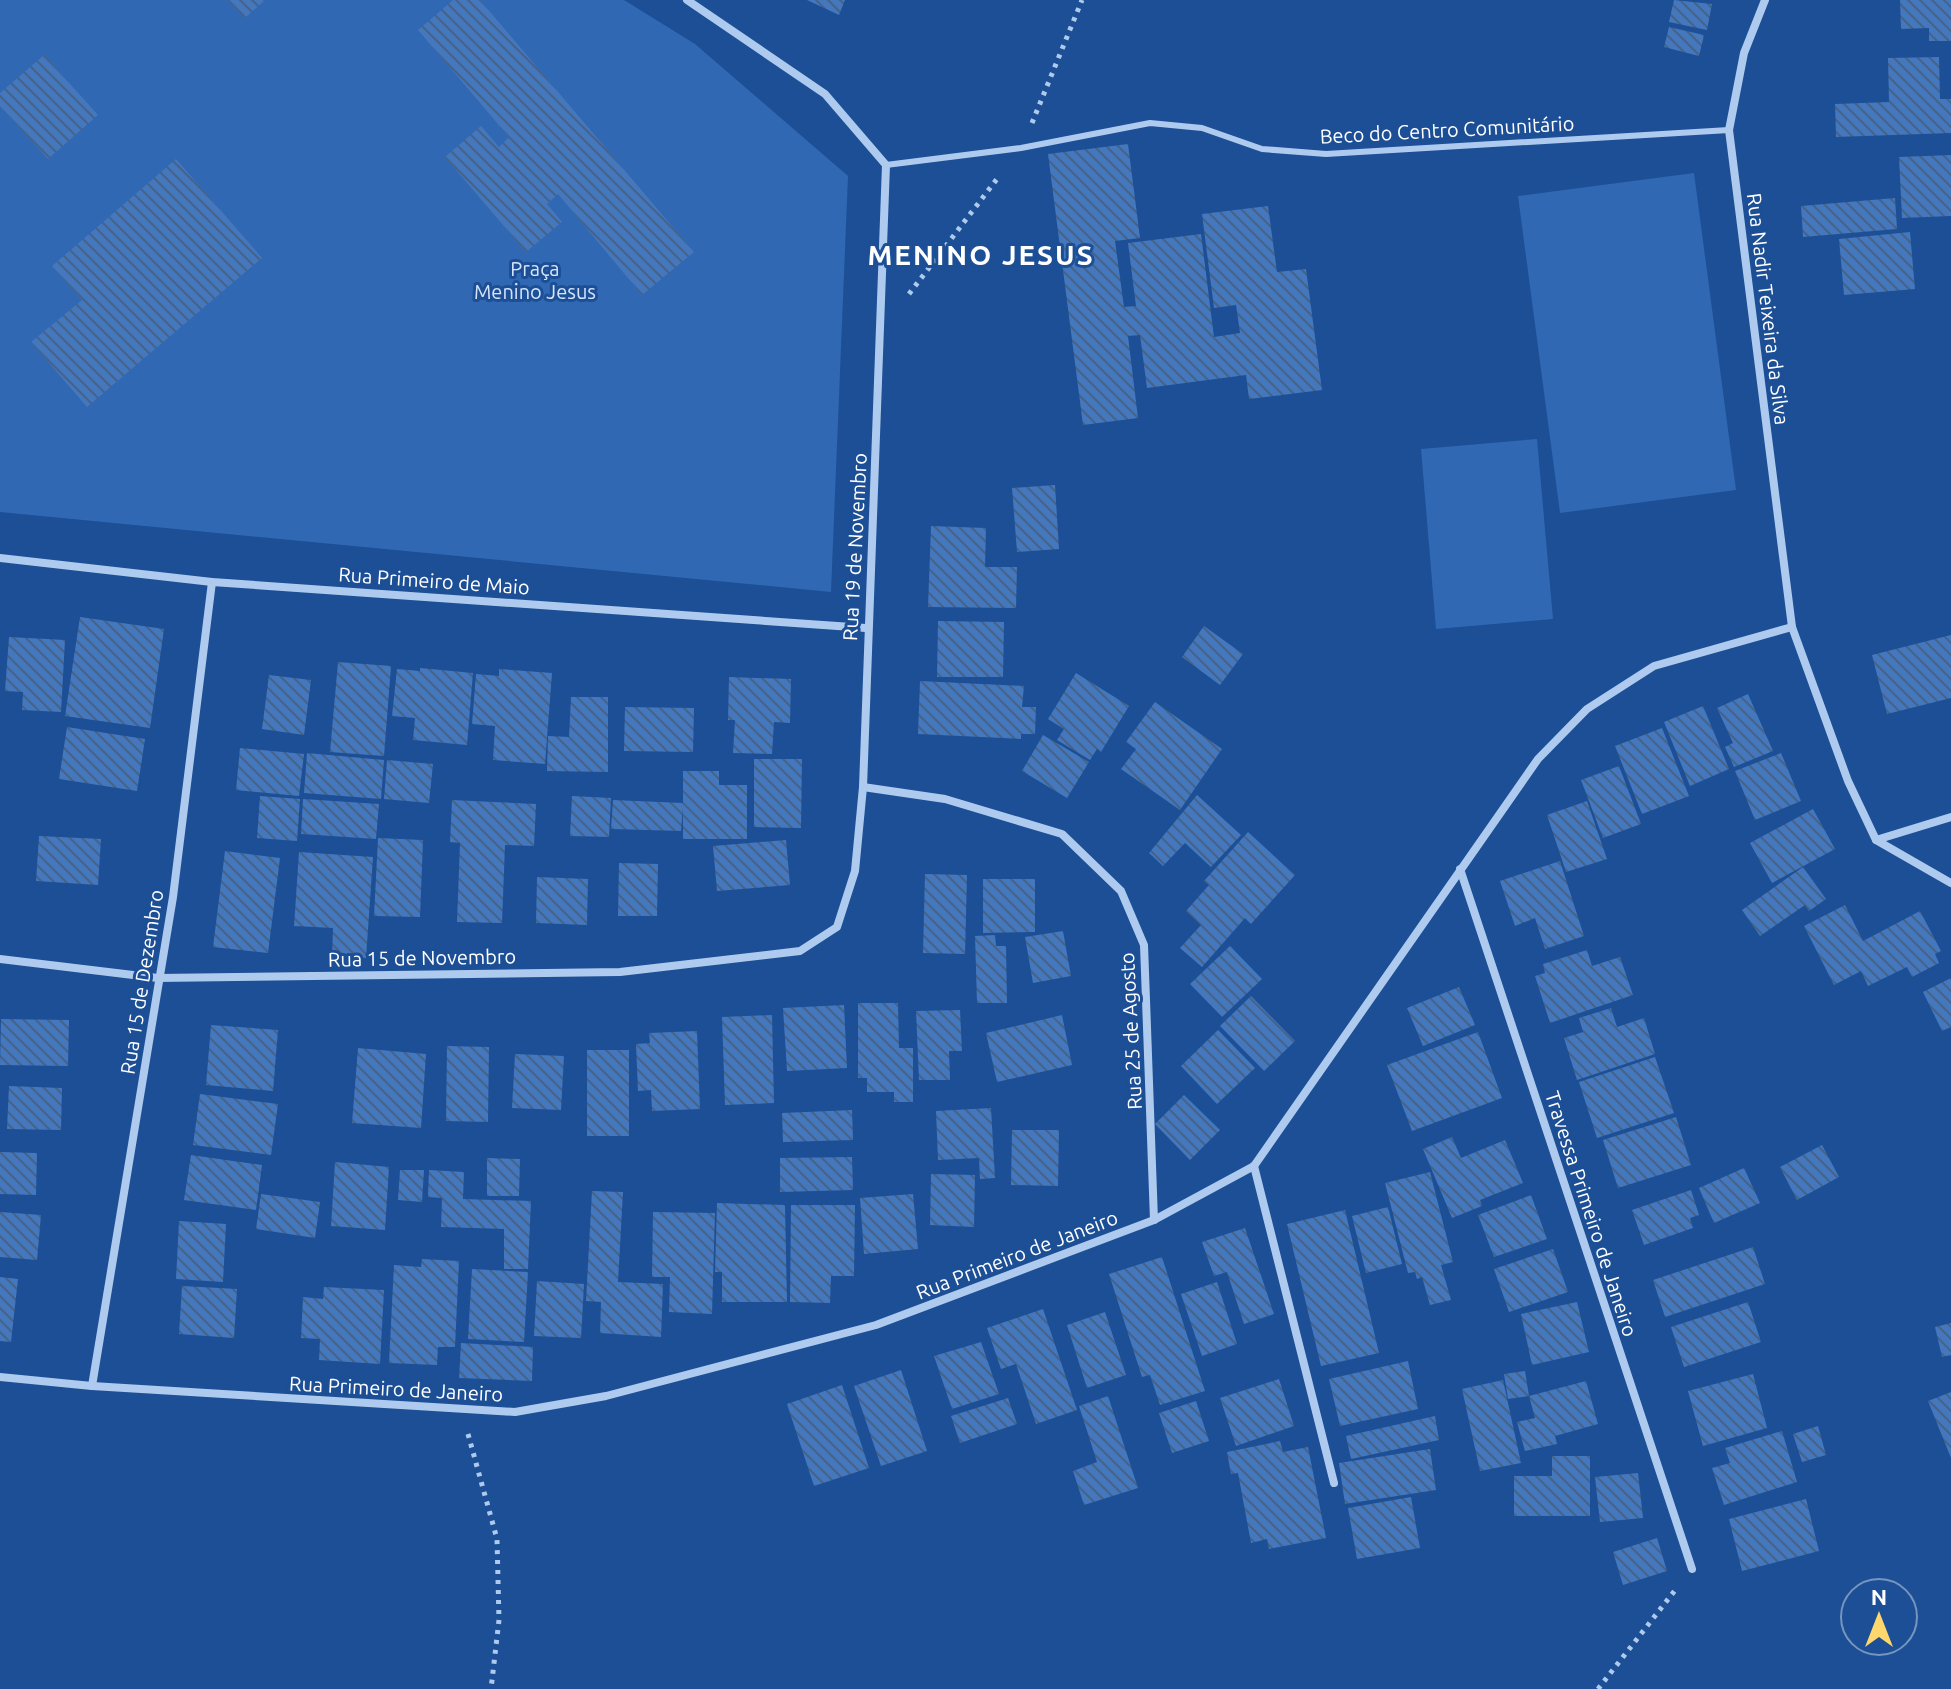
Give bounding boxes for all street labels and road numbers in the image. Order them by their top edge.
street label: Beco do Centro Comunitário [1319,111,1575,148]
street label: Rua Nadir Teixeira da Silva [1743,192,1794,426]
street label: Rua 19 de Novembro [838,452,871,642]
street label: Rua Primeiro de Maio [338,562,530,599]
street label: Rua 15 de Dezembro [116,888,167,1076]
street label: Rua 15 de Novembro [328,944,516,971]
street label: Rua 25 de Agosto [1115,952,1146,1110]
street label: Travessa Primeiro de Janeiro [1541,1088,1642,1339]
street label: Rua Primeiro de Janeiro [913,1205,1121,1304]
street label: Rua Primeiro de Janeiro [288,1371,504,1406]

